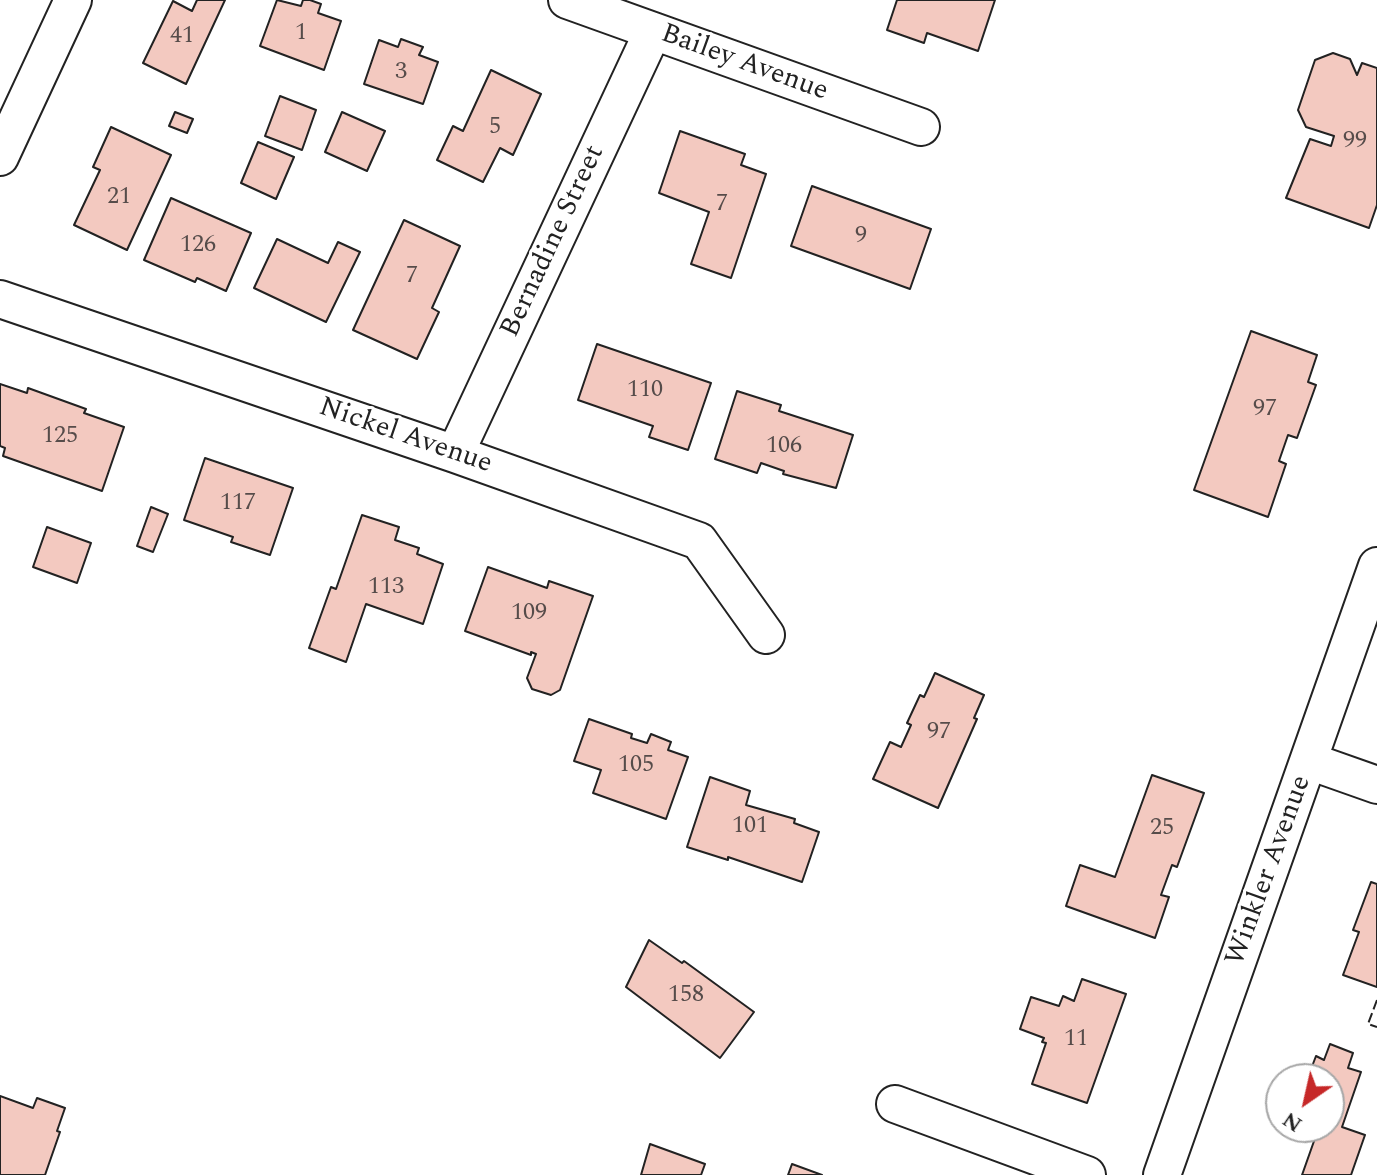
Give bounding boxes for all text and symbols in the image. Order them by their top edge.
street label: Bailey Avenue [656,18,832,110]
house number: 1 [295,20,307,48]
house number: 41 [170,23,194,51]
house number: 3 [395,59,407,87]
house number: 5 [489,114,501,142]
house number: 99 [1343,128,1367,156]
street label: Bernadine Street [495,141,613,343]
house number: 21 [107,184,131,212]
house number: 7 [716,191,728,219]
house number: 9 [855,223,867,251]
house number: 126 [180,232,216,260]
house number: 7 [406,263,418,291]
house number: 110 [627,377,663,405]
street label: Nickel Avenue [314,392,496,482]
house number: 97 [1253,396,1277,424]
house number: 125 [42,423,78,451]
house number: 106 [766,433,802,461]
house number: 117 [220,490,256,518]
house number: 113 [368,574,404,602]
house number: 109 [511,600,547,628]
house number: 97 [927,719,951,747]
house number: 105 [618,752,654,780]
street label: Winkler Avenue [1220,771,1320,971]
house number: 101 [732,813,768,841]
house number: 25 [1150,815,1174,843]
house number: 158 [668,982,704,1010]
house number: 11 [1064,1026,1088,1054]
north arrow [1265,1063,1345,1143]
text: N [1276,1103,1309,1140]

